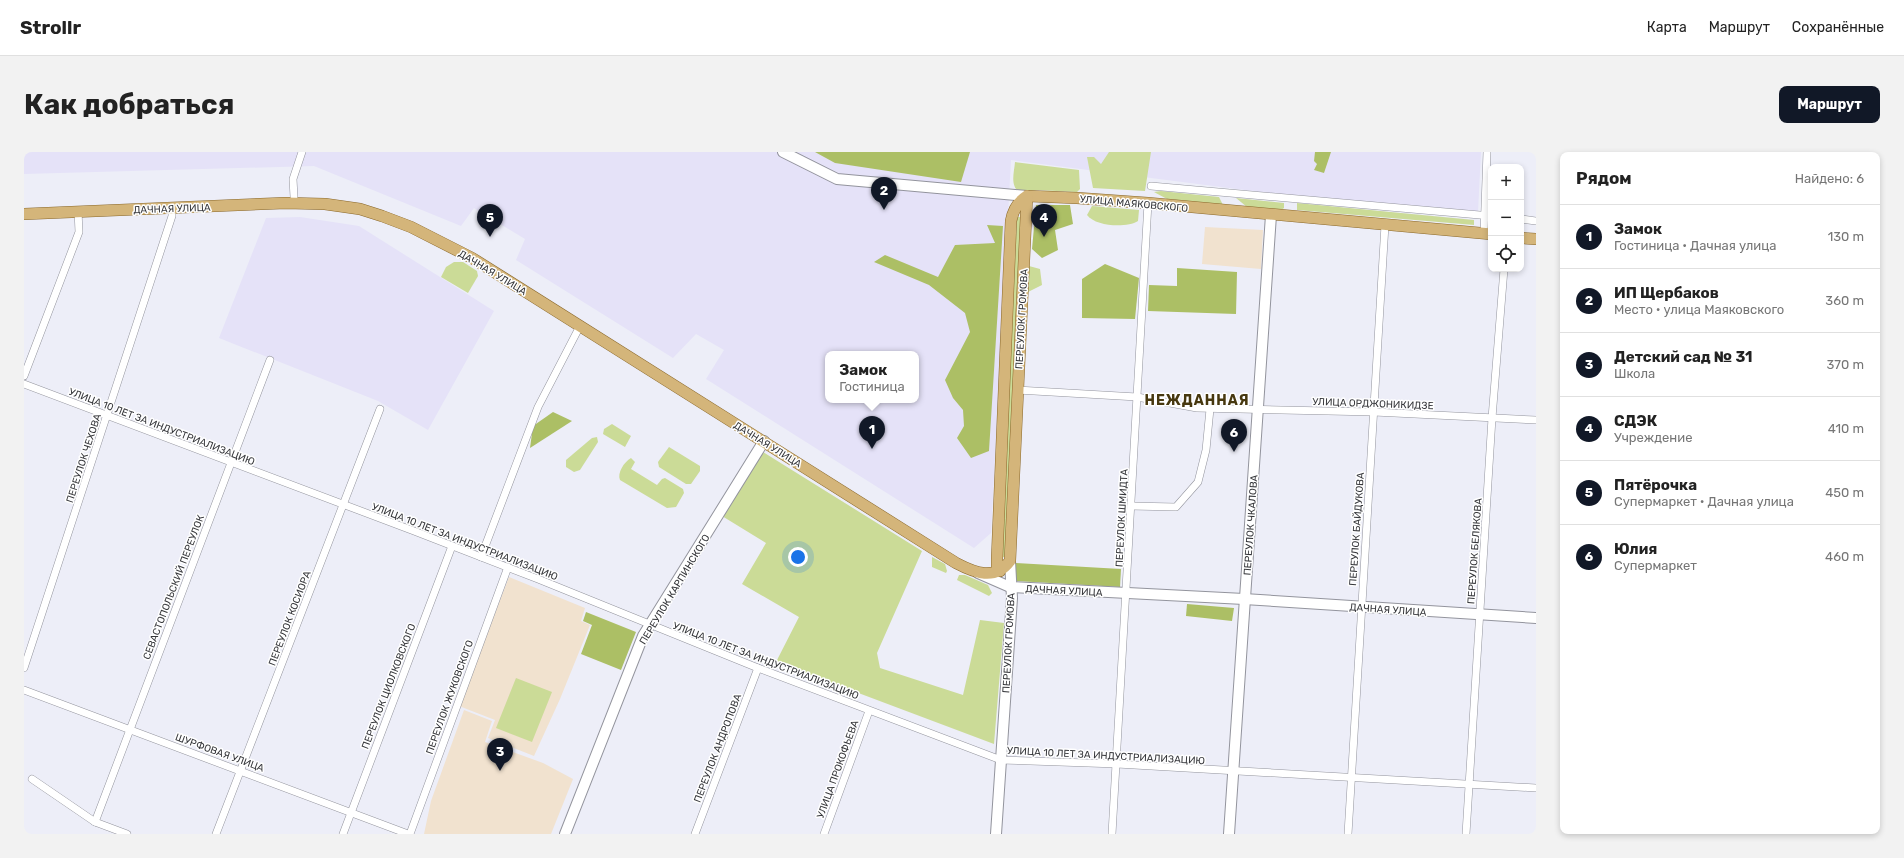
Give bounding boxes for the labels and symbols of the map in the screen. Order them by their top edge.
pin: 2 [871,177,897,210]
street label: УЛИЦА МАЯКОВСКОГО [1079,193,1189,215]
street label: ДАЧНАЯ УЛИЦА [133,202,211,216]
pin: 5 [477,204,503,237]
pin: 4 [1031,204,1057,237]
street label: ДАЧНАЯ УЛИЦА [456,248,529,298]
street label: ПЕРЕУЛОК ГРОМОВА [1013,268,1031,370]
street label: УЛИЦА 10 ЛЕТ ЗА ИНДУСТРИАЛИЗАЦИЮ [67,386,256,468]
district label: НЕЖДАННАЯ [1144,392,1250,409]
street label: УЛИЦА ОРДЖОНИКИДЗЕ [1312,396,1434,412]
street label: ПЕРЕУЛОК ЧЕХОВА [64,412,104,504]
pin: 1 [859,416,885,449]
street label: ДАЧНАЯ УЛИЦА [732,419,804,471]
pin: 6 [1221,419,1247,452]
street label: ПЕРЕУЛОК ШМИДТА [1113,468,1131,568]
street label: ПЕРЕУЛОК БАЙДУКОВА [1347,472,1367,586]
street label: ПЕРЕУЛОК ЧКАЛОВА [1241,474,1261,576]
street label: ПЕРЕУЛОК БЕЛЯКОВА [1465,497,1485,604]
street label: УЛИЦА 10 ЛЕТ ЗА ИНДУСТРИАЛИЗАЦИЮ [370,501,559,583]
street label: СЕВАСТОПОЛЬСКИЙ ПЕРЕУЛОК [141,513,207,661]
street label: ПЕРЕУЛОК КАРПИНСКОГО [637,532,713,647]
your location [788,547,808,567]
street label: ПЕРЕУЛОК КОСИОРА [266,569,314,668]
street label: ДАЧНАЯ УЛИЦА [1025,583,1103,599]
street label: ПЕРЕУЛОК ГРОМОВА [1000,592,1018,694]
street label: ДАЧНАЯ УЛИЦА [1349,601,1427,619]
street label: УЛИЦА 10 ЛЕТ ЗА ИНДУСТРИАЛИЗАЦИЮ [671,620,860,702]
street label: ПЕРЕУЛОК ЦИОЛКОВСКОГО [359,622,418,751]
street label: ПЕРЕУЛОК ЖУКОВСКОГО [424,638,476,756]
street label: ПЕРЕУЛОК АНДРОПОВА [692,692,744,804]
street label: УЛИЦА ПРОКОФЬЕВА [815,718,861,820]
street label: ШУРФОВАЯ УЛИЦА [174,731,266,775]
pin: 3 [487,738,513,771]
street label: УЛИЦА 10 ЛЕТ ЗА ИНДУСТРИАЛИЗАЦИЮ [1007,745,1205,767]

